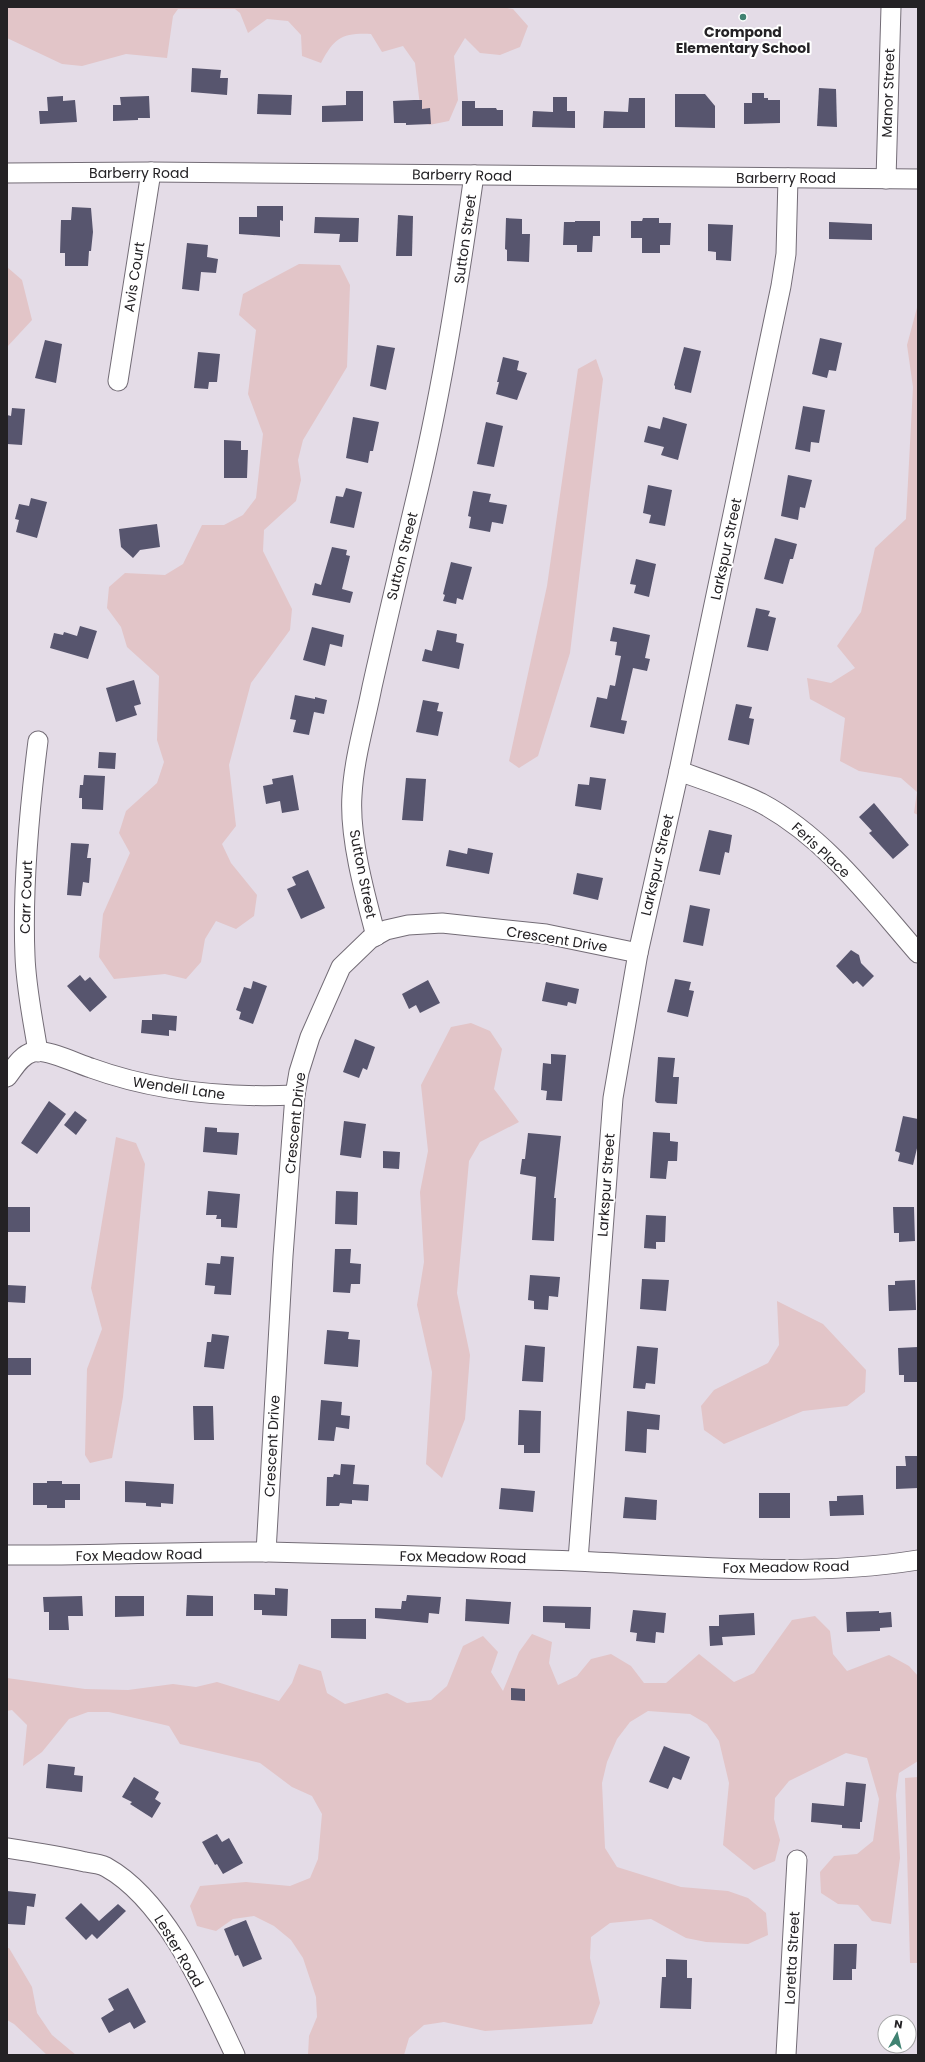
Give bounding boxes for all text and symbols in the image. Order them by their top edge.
marker: Crompond Elementary School [738,12,748,22]
place label: Crompond Elementary School [676,22,810,58]
street label: Manor Street [876,48,900,138]
street label: Barberry Road [89,163,189,183]
street label: Barberry Road [412,164,512,186]
street label: Barberry Road [736,168,836,188]
street label: Sutton Street [449,193,481,285]
street label: Avis Court [119,240,149,314]
street label: Larkspur Street [705,496,747,602]
street label: Sutton Street [381,510,423,602]
street label: Larkspur Street [636,812,678,918]
street label: Feris Place [787,818,855,883]
street label: Sutton Street [345,828,381,920]
street label: Carr Court [15,860,37,934]
street label: Crescent Drive [505,921,609,957]
street label: Crescent Drive [280,1071,310,1175]
street label: Wendell Lane [131,1072,227,1104]
street label: Larkspur Street [592,1133,620,1237]
street label: Crescent Drive [259,1394,285,1498]
street label: Fox Meadow Road [75,1544,203,1566]
street label: Fox Meadow Road [399,1546,527,1568]
street label: Fox Meadow Road [722,1556,850,1578]
street label: Lester Road [150,1911,208,1991]
street label: Loretta Street [780,1911,804,2005]
north arrow [877,2014,917,2054]
text: N [893,2016,904,2033]

